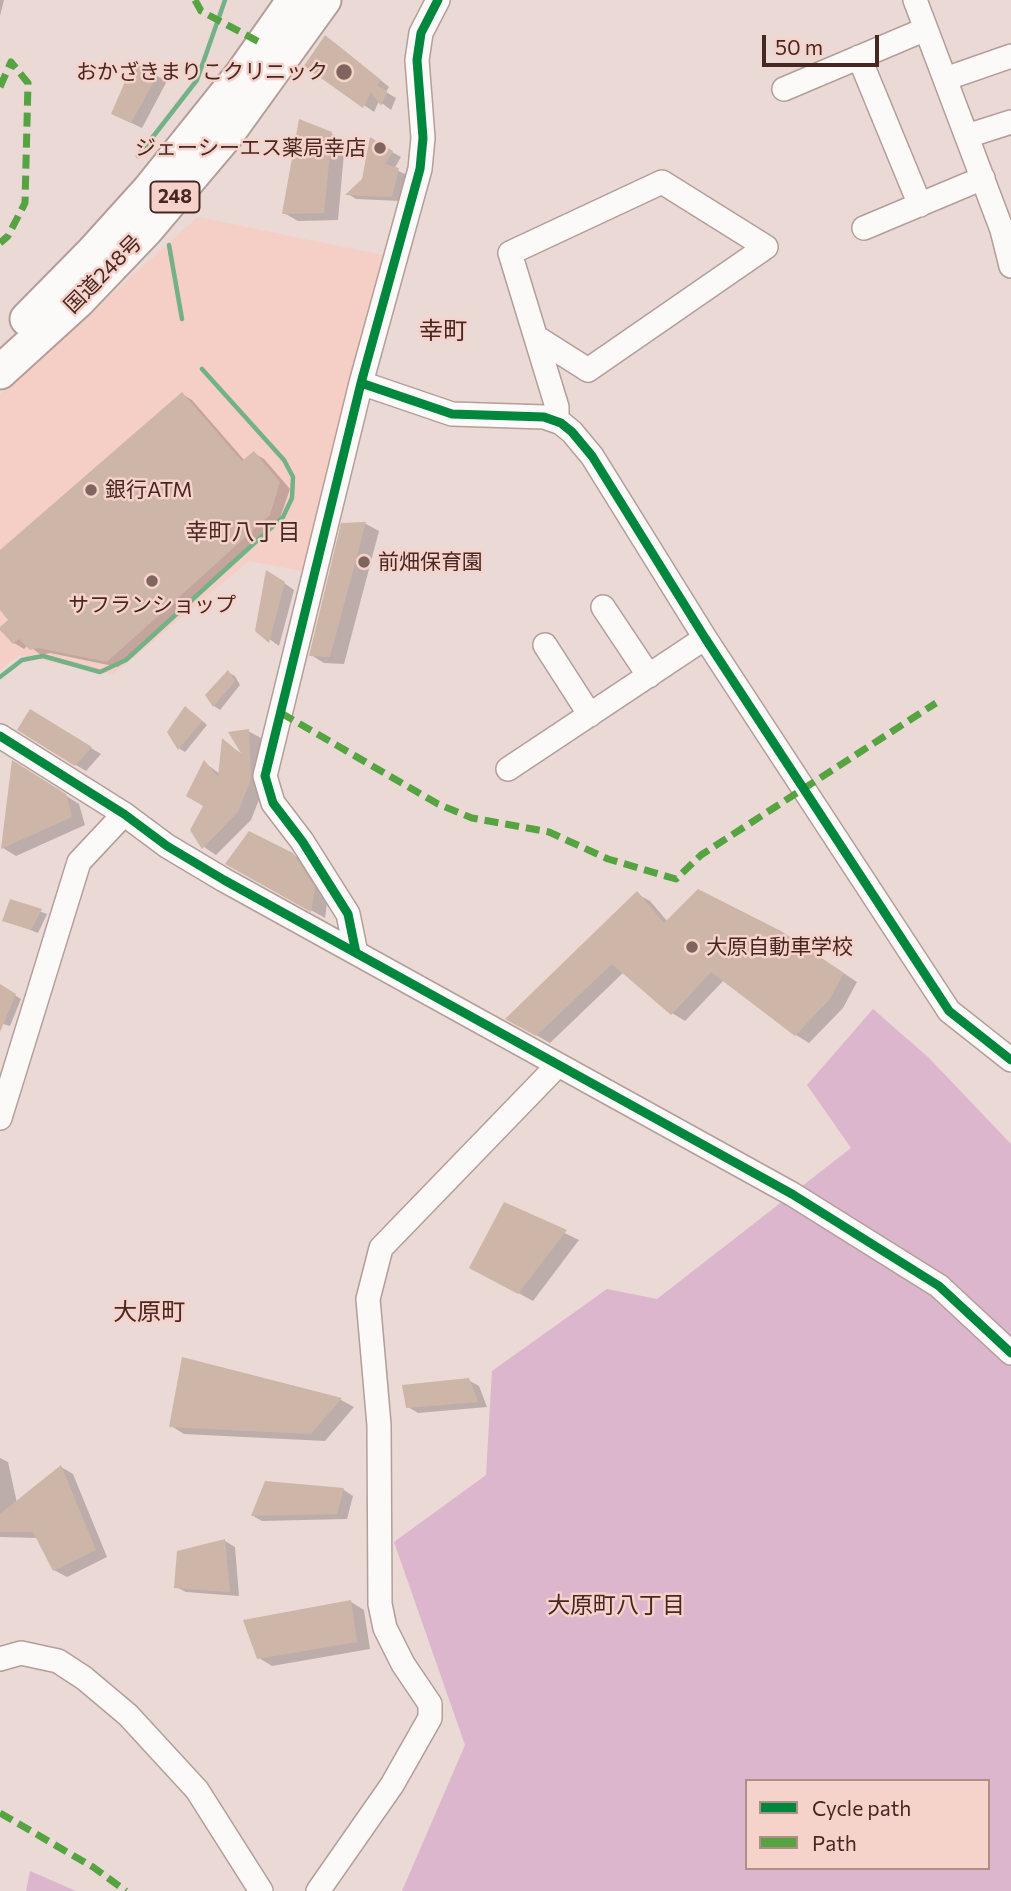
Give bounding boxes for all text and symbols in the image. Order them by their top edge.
scale bar [766,21,883,65]
text: 50 m [775,34,823,59]
place label: おかざきまりこクリニック [76,59,328,85]
marker: おかざきまりこクリニック [334,62,354,82]
place label: ジェーシーエス薬局幸店 [135,135,366,161]
marker: ジェーシーエス薬局幸店 [372,140,388,156]
road number: 248 [150,182,200,212]
street label: 国道248号 [59,230,147,318]
district label: 幸町 [419,317,467,345]
place label: 銀行ATM [105,477,192,503]
marker: 銀行ATM [83,482,99,498]
district label: 幸町八丁目 [186,518,300,546]
place label: 前畑保育園 [378,549,483,575]
marker: 前畑保育園 [356,554,372,570]
marker: サフランショップ [144,573,160,589]
place label: サフランショップ [68,592,236,618]
place label: 大原自動車学校 [706,934,853,960]
marker: 大原自動車学校 [684,939,700,955]
district label: 大原町 [113,1298,185,1326]
district label: 大原町八丁目 [547,1591,685,1619]
legend [745,1779,990,1870]
text: Cycle path [812,1795,911,1820]
text: Path [812,1830,857,1855]

